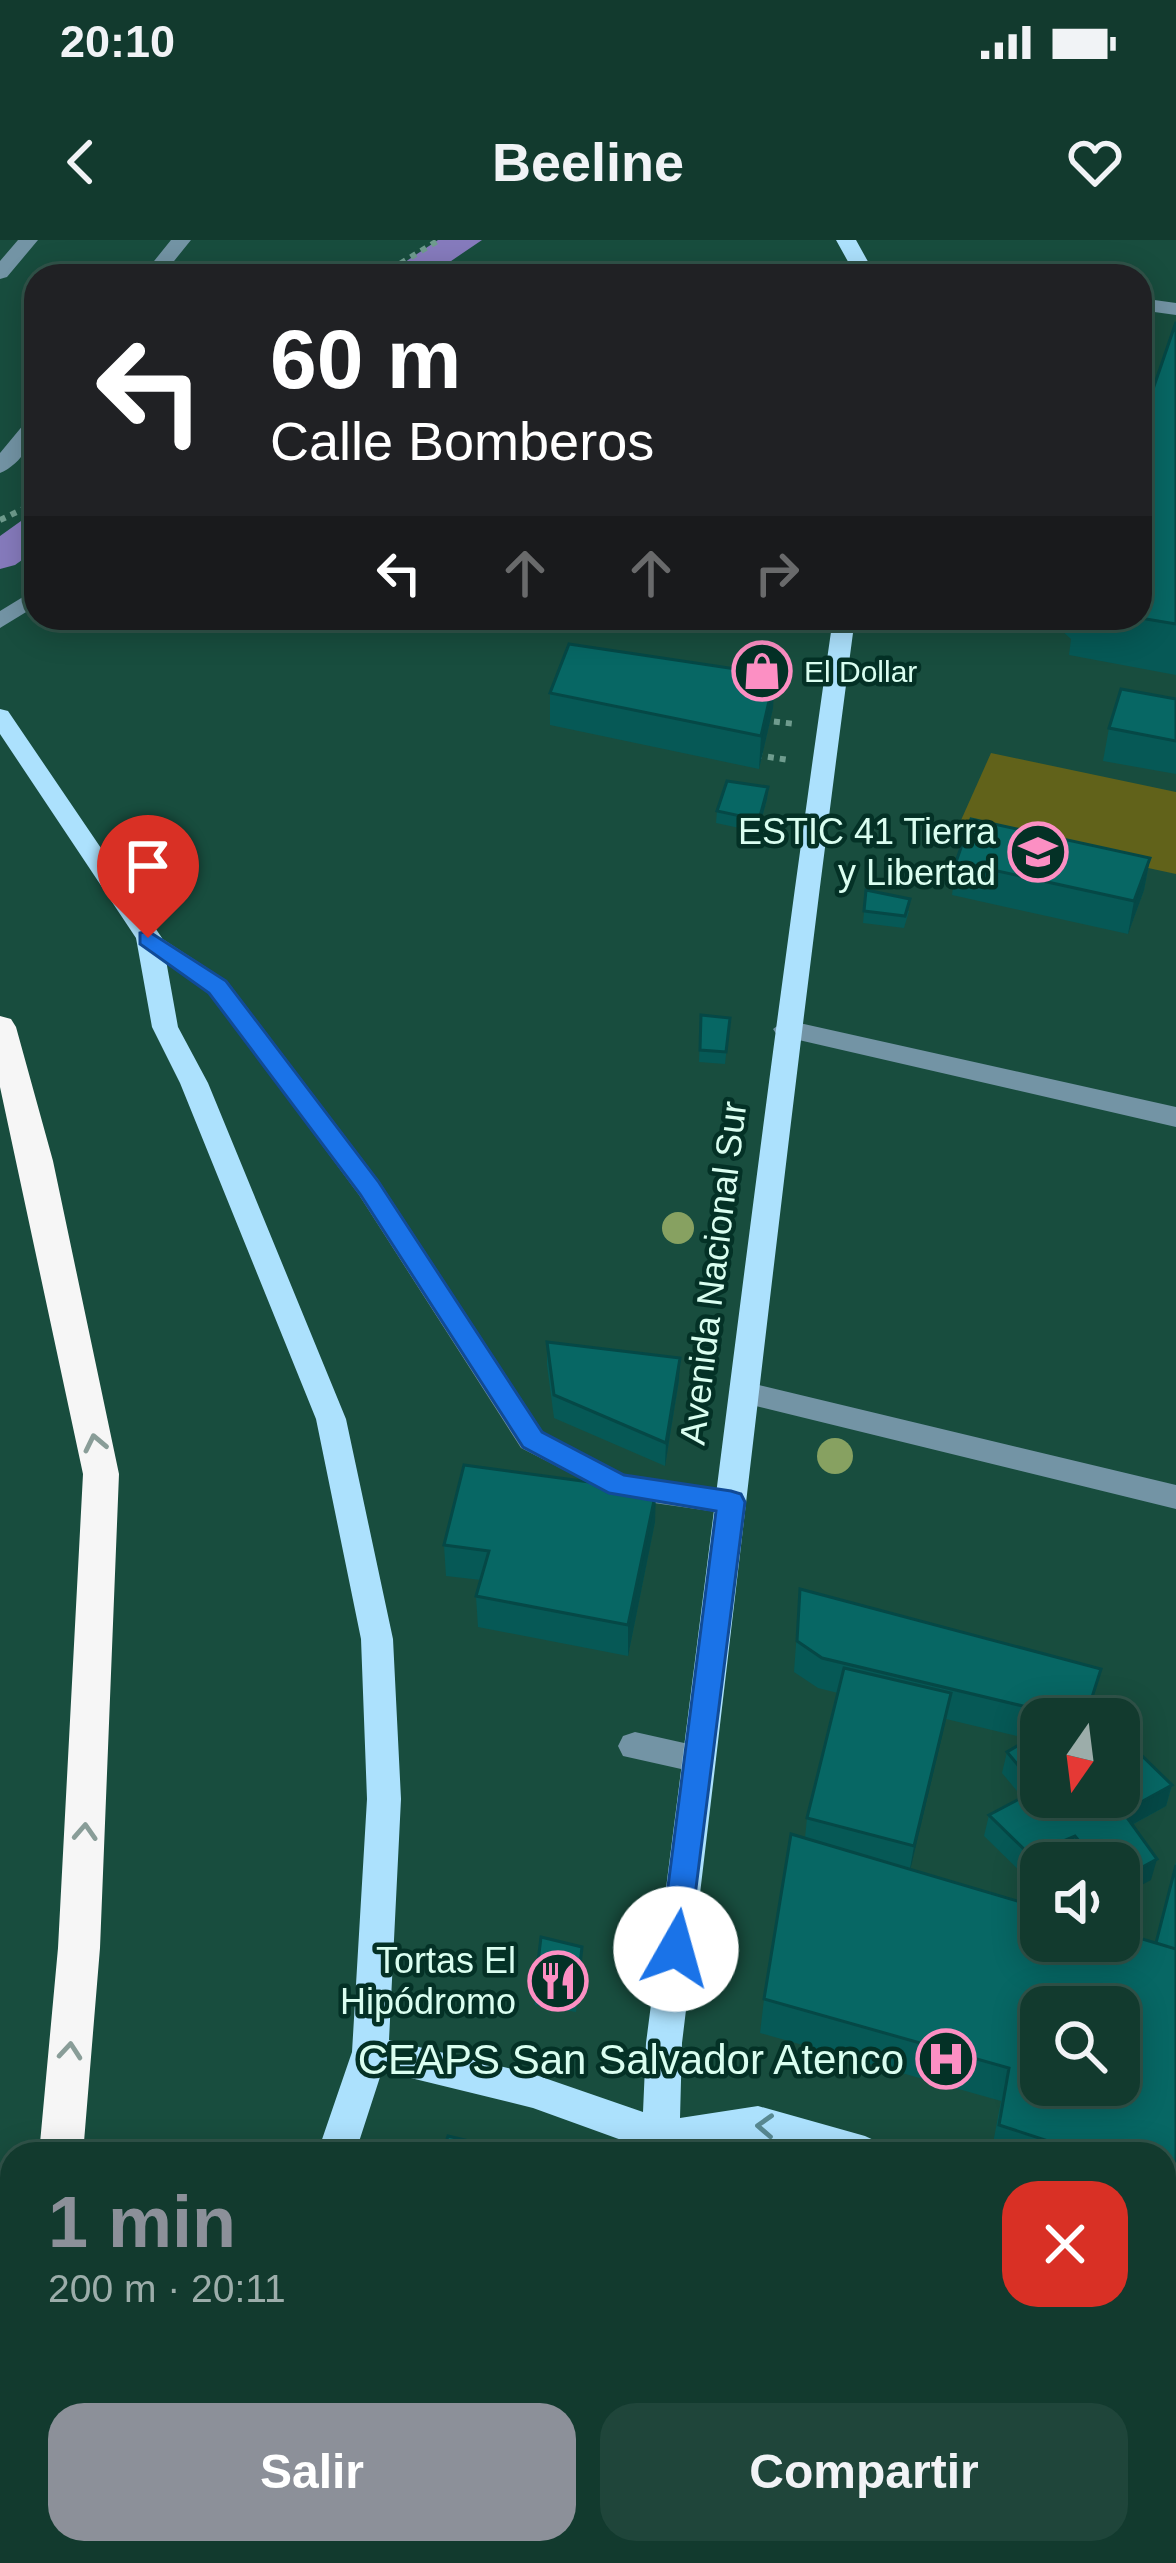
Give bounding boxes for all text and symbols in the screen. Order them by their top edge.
text: 20:10 [60,16,175,67]
icon: back [48,129,114,195]
icon: heart [1062,129,1128,195]
text: Beeline [492,132,684,192]
icon: left [72,312,228,468]
text: 60 m [270,312,461,406]
text: Calle Bomberos [270,411,654,471]
icon: left [366,540,432,606]
icon: ahead [492,540,558,606]
icon: ahead [618,540,684,606]
icon: right [744,540,810,606]
shop icon: El Dollar [731,640,793,702]
place label: El Dollar [804,655,917,688]
place label: ESTIC 41 Tierra y Libertad [738,811,997,893]
pin [97,815,199,938]
school or university icon: ESTIC 41 Tierra y Libertad [1007,821,1069,883]
icon: arrive [115,833,181,899]
street label: Avenida Nacional Sur [672,1099,754,1447]
one-way arrow [83,1433,108,1453]
north arrow [1020,1698,1140,1818]
map controls [1020,1698,1140,2106]
one-way arrow [72,1822,98,1841]
button: sound [1020,1842,1140,1962]
position arrow [613,1886,739,2012]
place label: Tortas El Hipódromo [340,1940,516,2022]
restaurant icon: Tortas El Hipódromo [527,1950,589,2012]
button: search [1020,1986,1140,2106]
hospital icon: CEAPS San Salvador Atenco [915,2028,977,2090]
place label: CEAPS San Salvador Atenco [358,2036,904,2083]
one-way arrow [57,2041,82,2060]
one-way arrow [755,2113,774,2139]
button: close [1002,2181,1128,2307]
text: 1 min [48,2182,236,2262]
text: 200 m · 20:11 [48,2267,286,2310]
button: Salir [48,2403,576,2541]
button: Compartir [600,2403,1128,2541]

